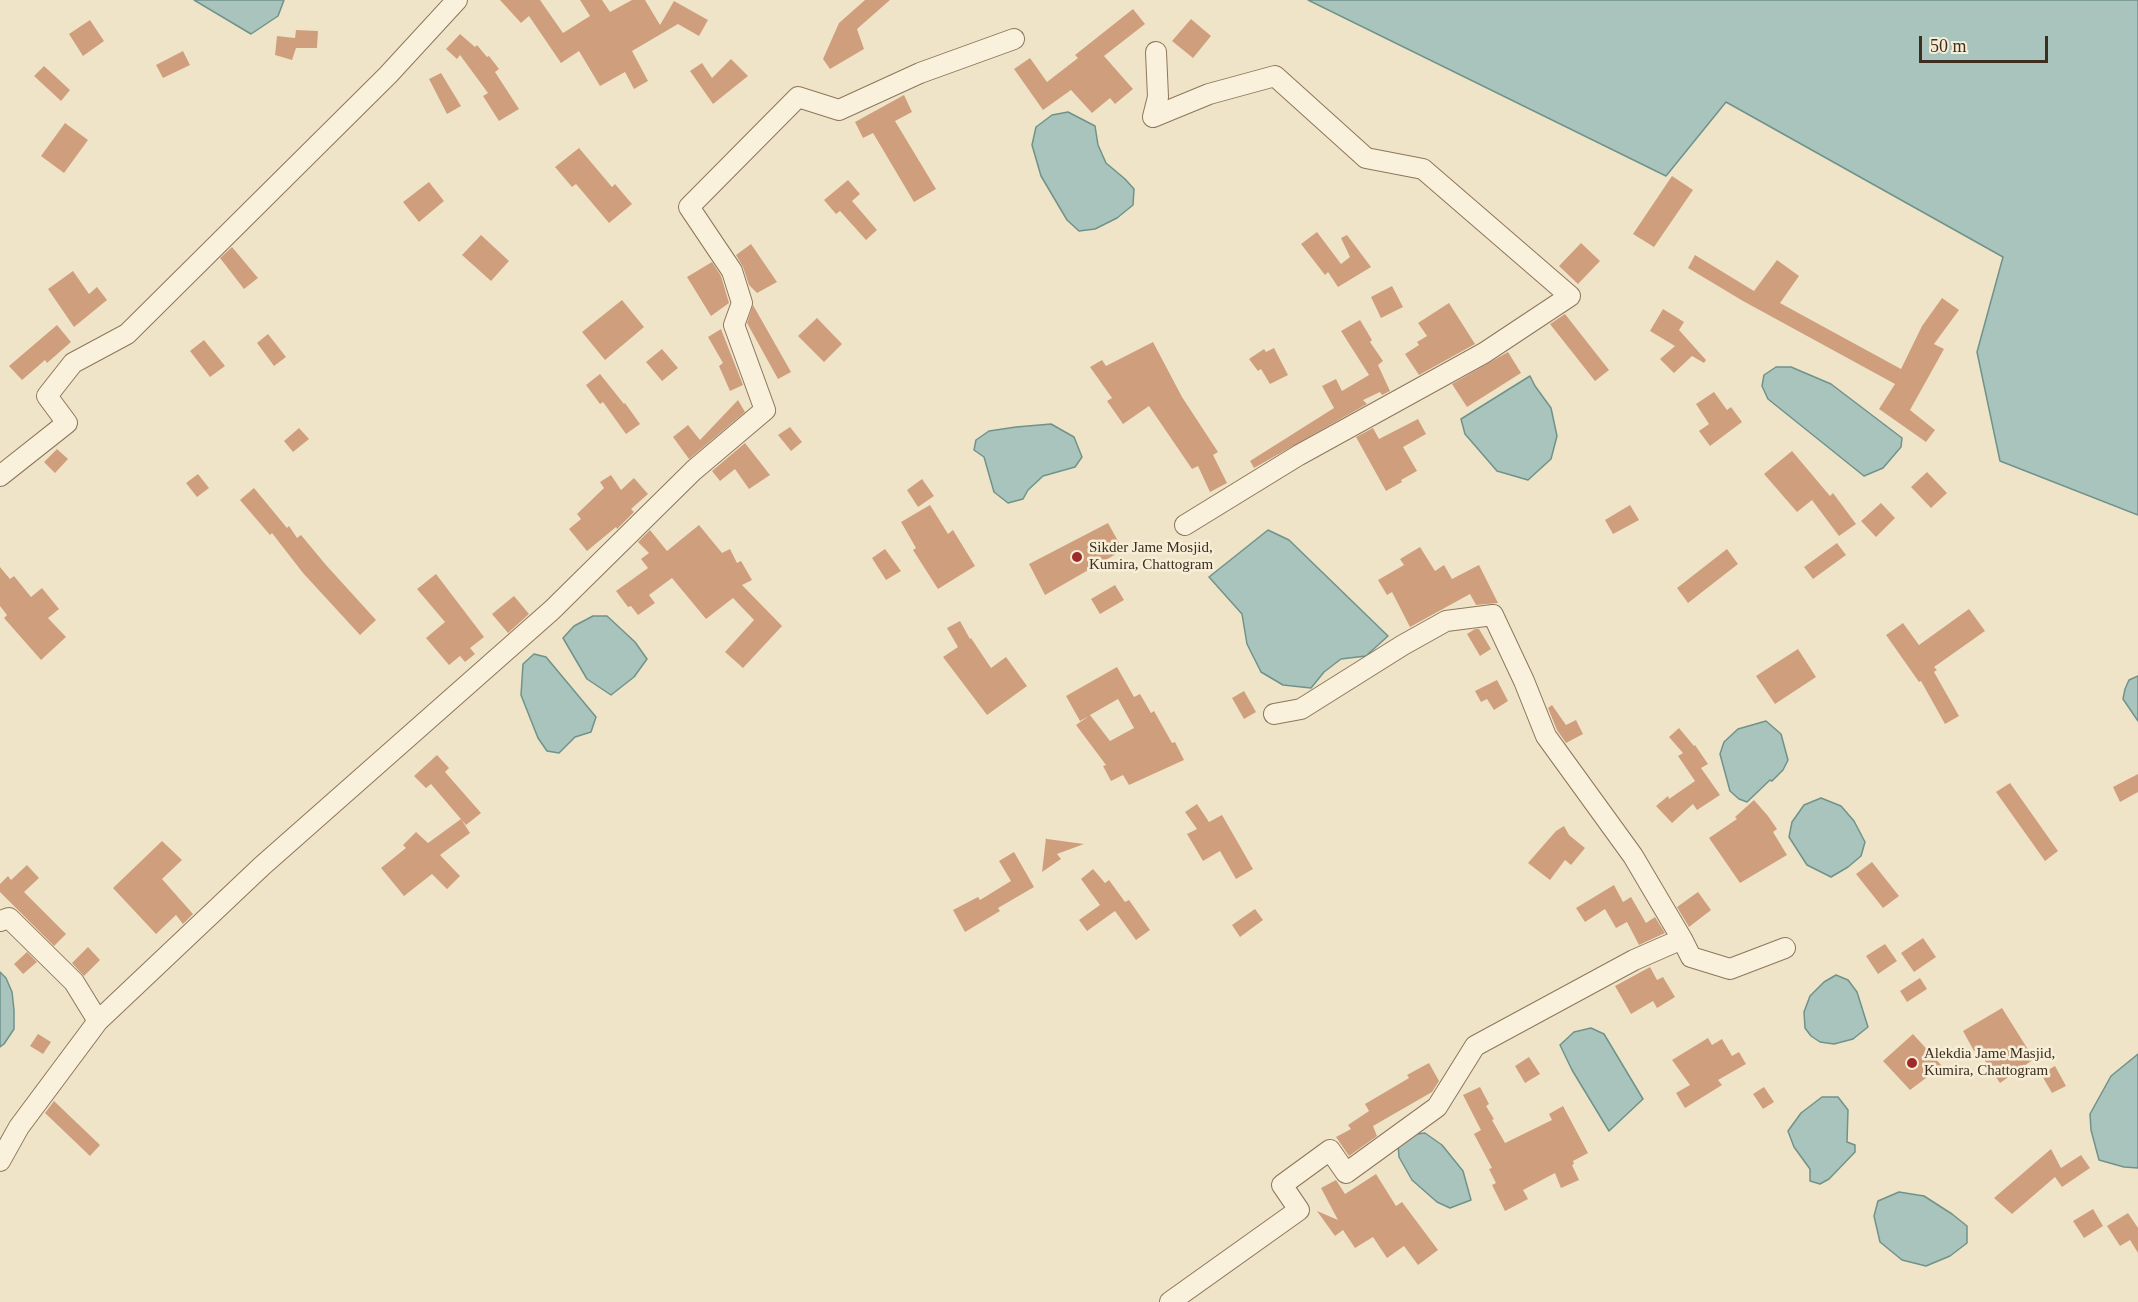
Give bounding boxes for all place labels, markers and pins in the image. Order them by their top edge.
place label: Sikder Jame Mosjid, Kumira, Chattogram [1089,539,1213,574]
marker: Sikder Jame Mosjid, Kumira, Chattogram [1070,550,1084,564]
place label: Alekdia Jame Masjid, Kumira, Chattogram [1924,1045,2055,1080]
marker: Alekdia Jame Masjid, Kumira, Chattogram [1905,1056,1919,1070]

